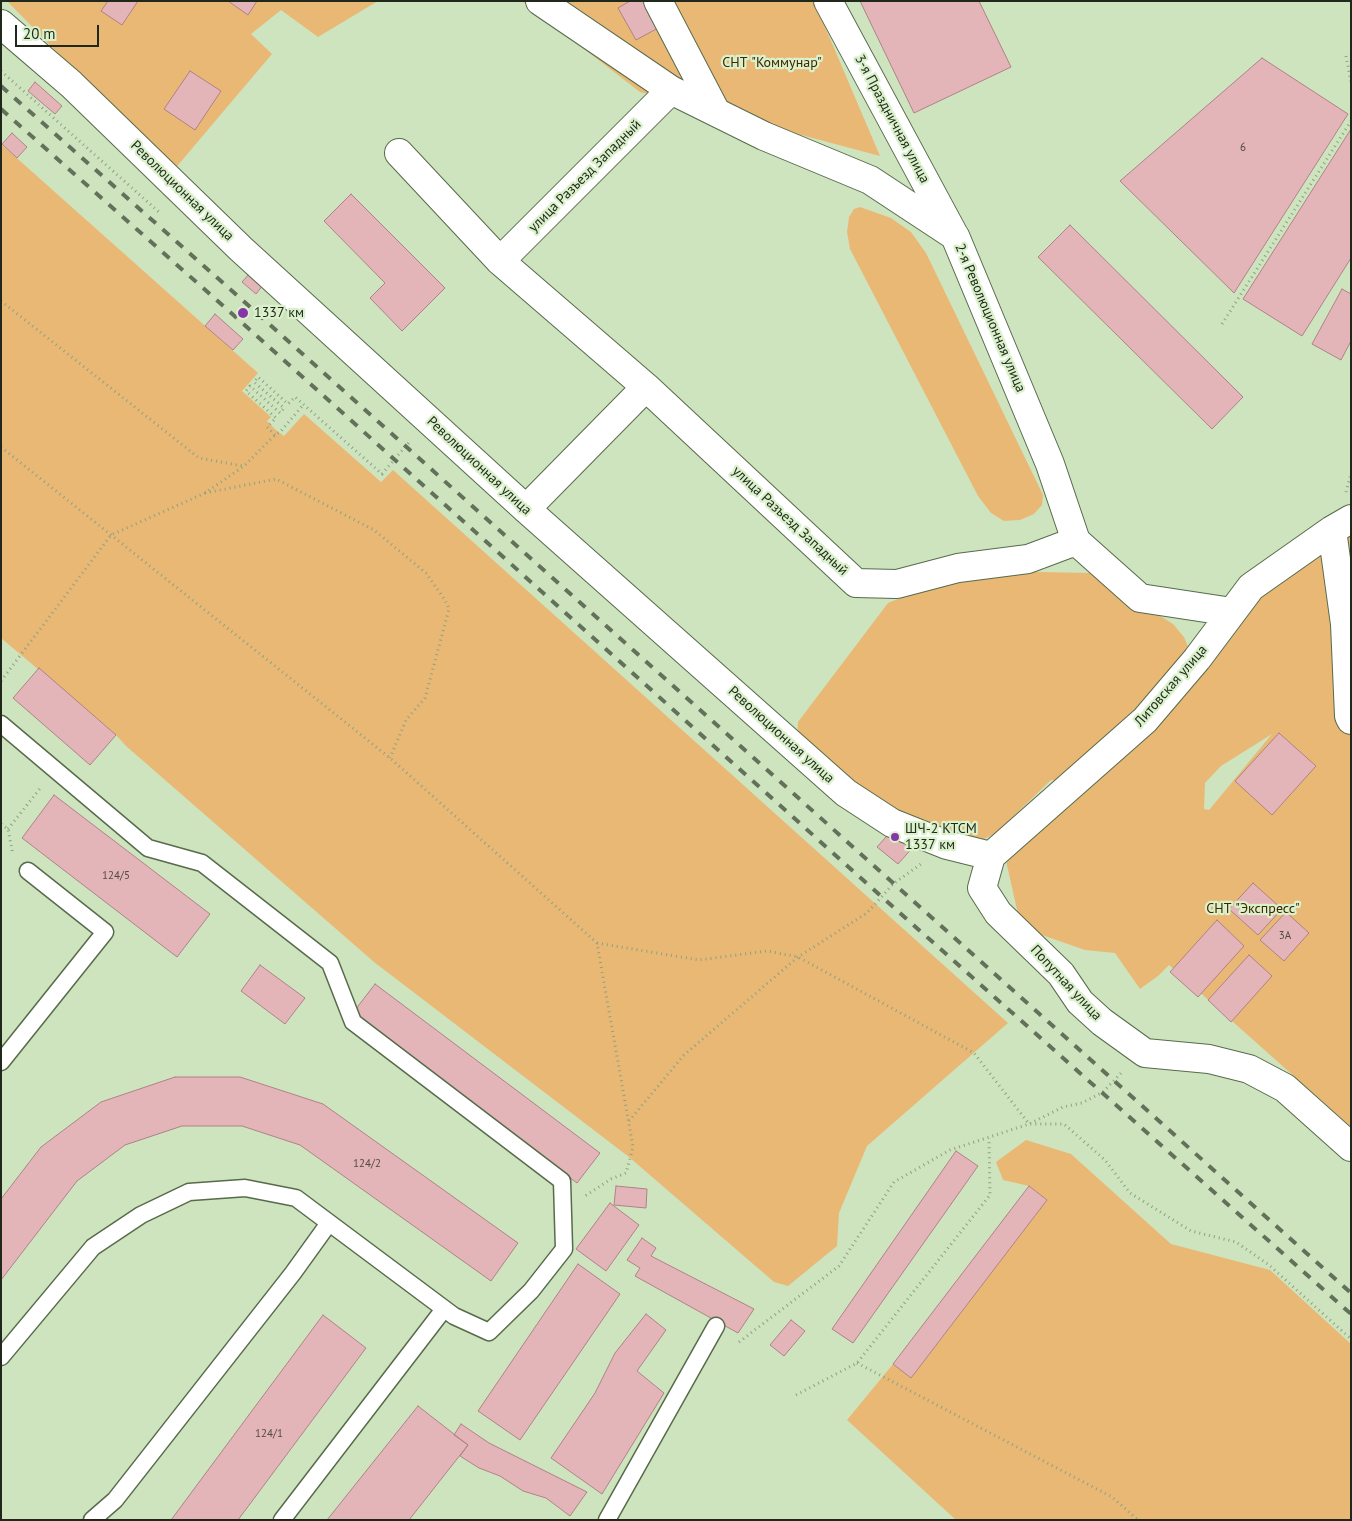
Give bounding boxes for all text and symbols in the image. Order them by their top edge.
scale bar [18,15,101,47]
text: 20 m [23,24,56,43]
street label: 3-я Праздничная улица [851,52,933,186]
park label: СНТ "Коммунар" [722,55,822,71]
street label: улица Разъезд Западный [525,116,645,236]
street label: Революционная улица [127,137,237,245]
house number: 6 [1240,141,1246,155]
street label: 2-я Революционная улица [951,241,1029,395]
place label: 1337 км [254,305,304,321]
marker: 1337 км [236,306,250,320]
street label: Революционная улица [423,413,535,519]
street label: улица Разъезд Западный [729,463,851,579]
street label: Литовская улица [1131,642,1211,730]
street label: Революционная улица [725,683,837,787]
place label: ШЧ-2 КТСМ 1337 км [905,821,977,854]
marker: ШЧ-2 КТСМ 1337 км [889,831,901,843]
house number: 124/5 [102,869,130,883]
park label: СНТ "Экспресс" [1206,901,1300,917]
house number: 3А [1279,929,1291,943]
street label: Попутная улица [1027,942,1105,1024]
house number: 124/2 [353,1157,381,1171]
house number: 124/1 [255,1427,283,1441]

